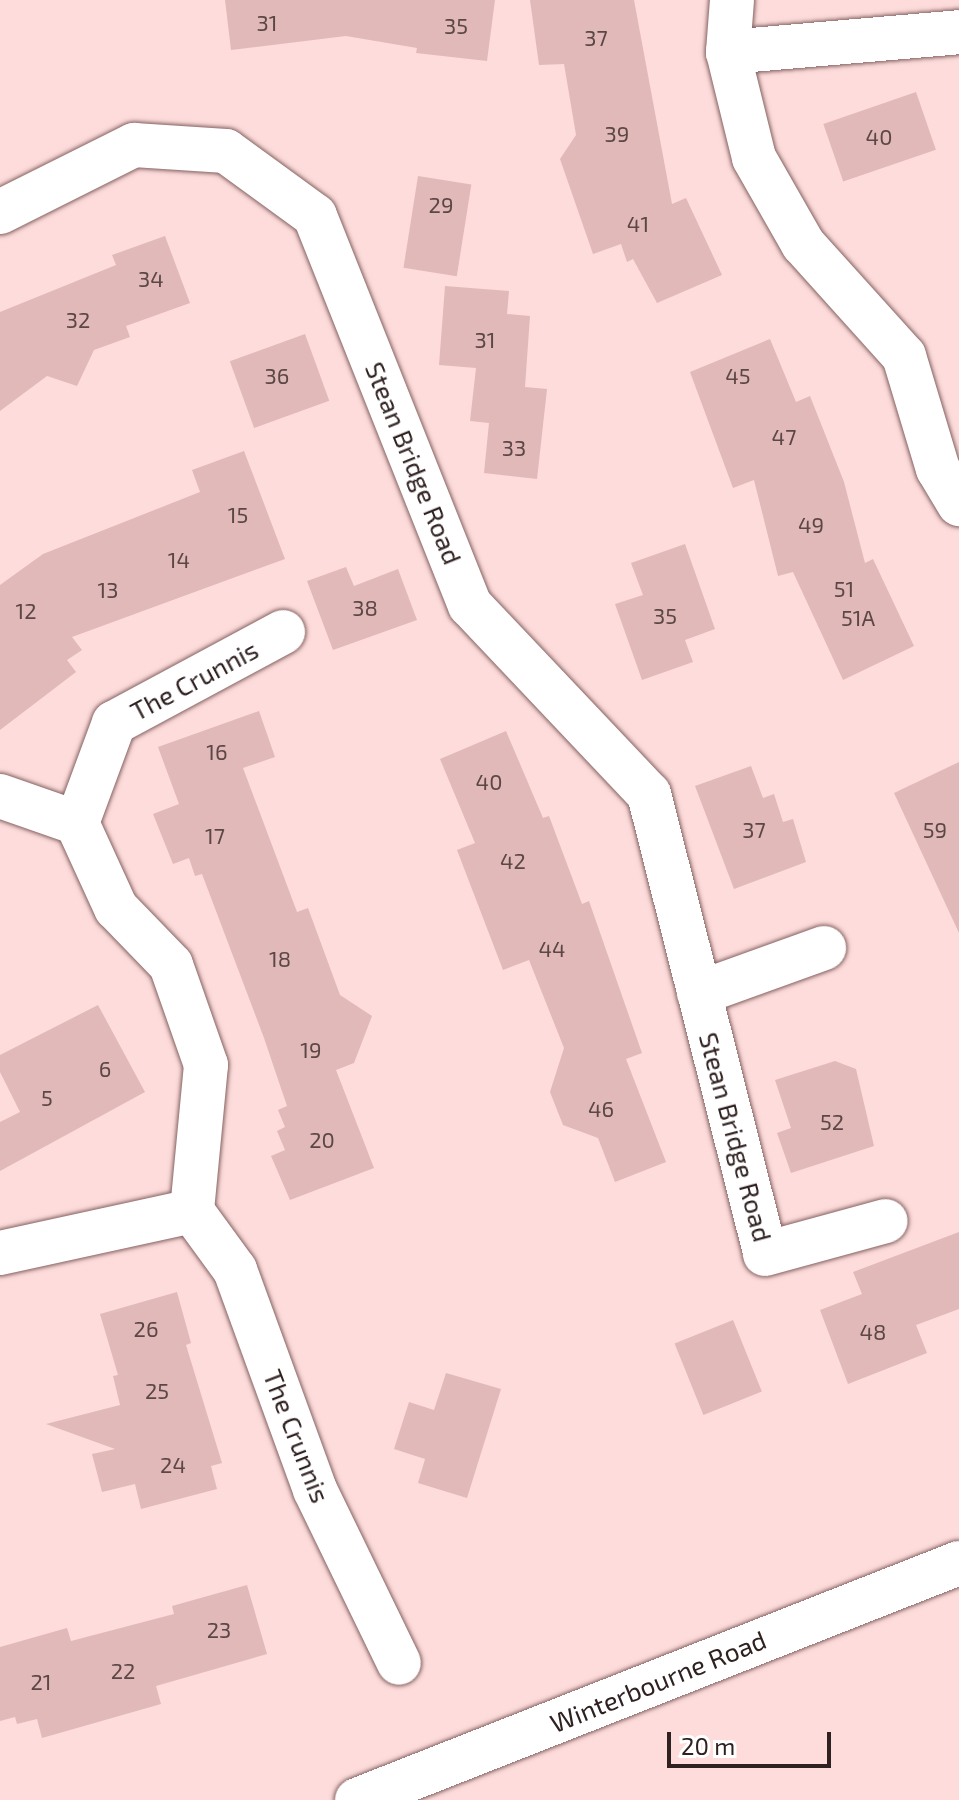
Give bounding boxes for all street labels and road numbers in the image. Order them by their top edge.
street label: Stean Bridge Road [359,357,469,569]
street label: The Crunnis [125,633,263,727]
street label: Stean Bridge Road [693,1029,779,1245]
street label: The Crunnis [257,1365,337,1507]
street label: Winterbourne Road [545,1623,771,1739]

